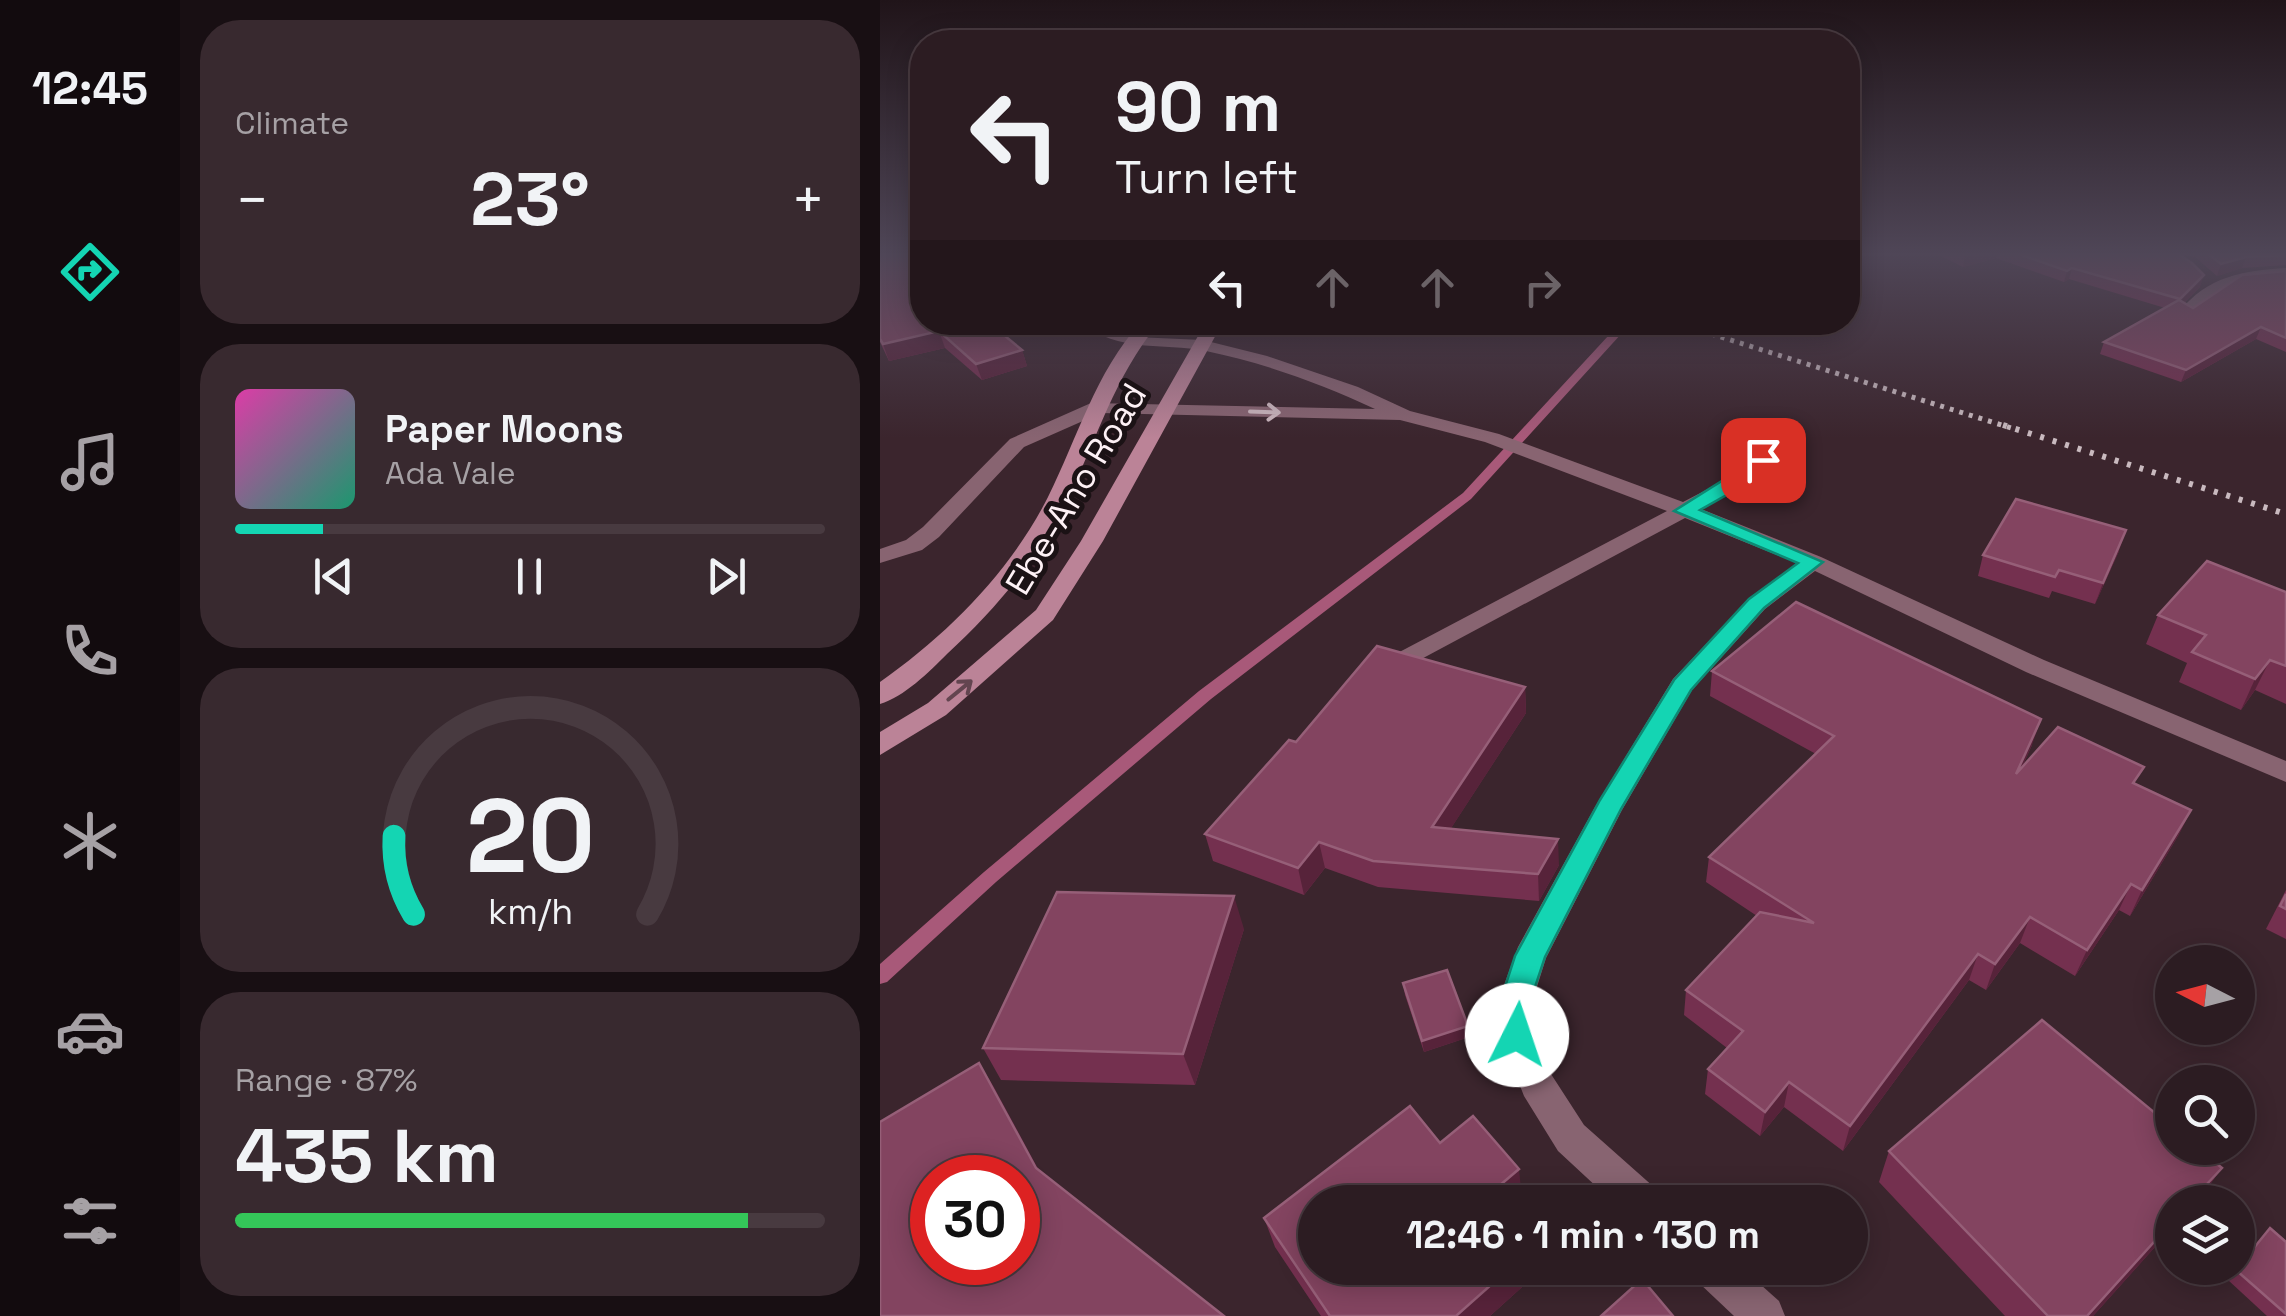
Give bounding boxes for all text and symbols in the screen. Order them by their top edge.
text: 12:45 [32,60,148,117]
text: 90 m [1115,62,1281,151]
icon: left [950,70,1080,200]
text: Climate [235,103,349,143]
text: Turn left [1115,149,1298,206]
text: 23° [470,151,590,247]
text: − [235,165,269,235]
text: + [791,165,825,235]
icon: directions [55,237,125,307]
icon: left [1200,260,1255,315]
icon: ahead [1305,260,1360,315]
icon: ahead [1410,260,1465,315]
icon: right [1515,260,1570,315]
street label: Ebe-Ano Road [996,375,1156,603]
one-way arrow [1248,403,1280,422]
text: Paper Moons [385,405,624,453]
pin [1721,418,1806,503]
icon: music [55,427,125,497]
icon: arrive [1736,433,1791,488]
text: Ada Vale [385,453,516,493]
icon: previous [306,549,361,604]
icon: pause [502,549,557,604]
icon: next [699,549,754,604]
icon: phone [55,616,125,686]
one-way arrow [947,679,973,701]
text: 20 [465,770,595,902]
icon: climate [55,806,125,876]
text: km/h [487,889,573,934]
north arrow [2155,945,2255,1045]
map controls [2155,945,2255,1285]
position arrow [1465,983,1569,1087]
icon: car [55,996,125,1066]
text: Range · 87% [235,1060,417,1100]
button: search [2155,1065,2255,1165]
text: 435 km [235,1108,499,1204]
speed limit sign: 30 [910,1155,1040,1285]
button: layers [2155,1185,2255,1285]
icon: filters [55,1186,125,1256]
text: 12:46 · 1 min · 130 m [1406,1211,1760,1259]

